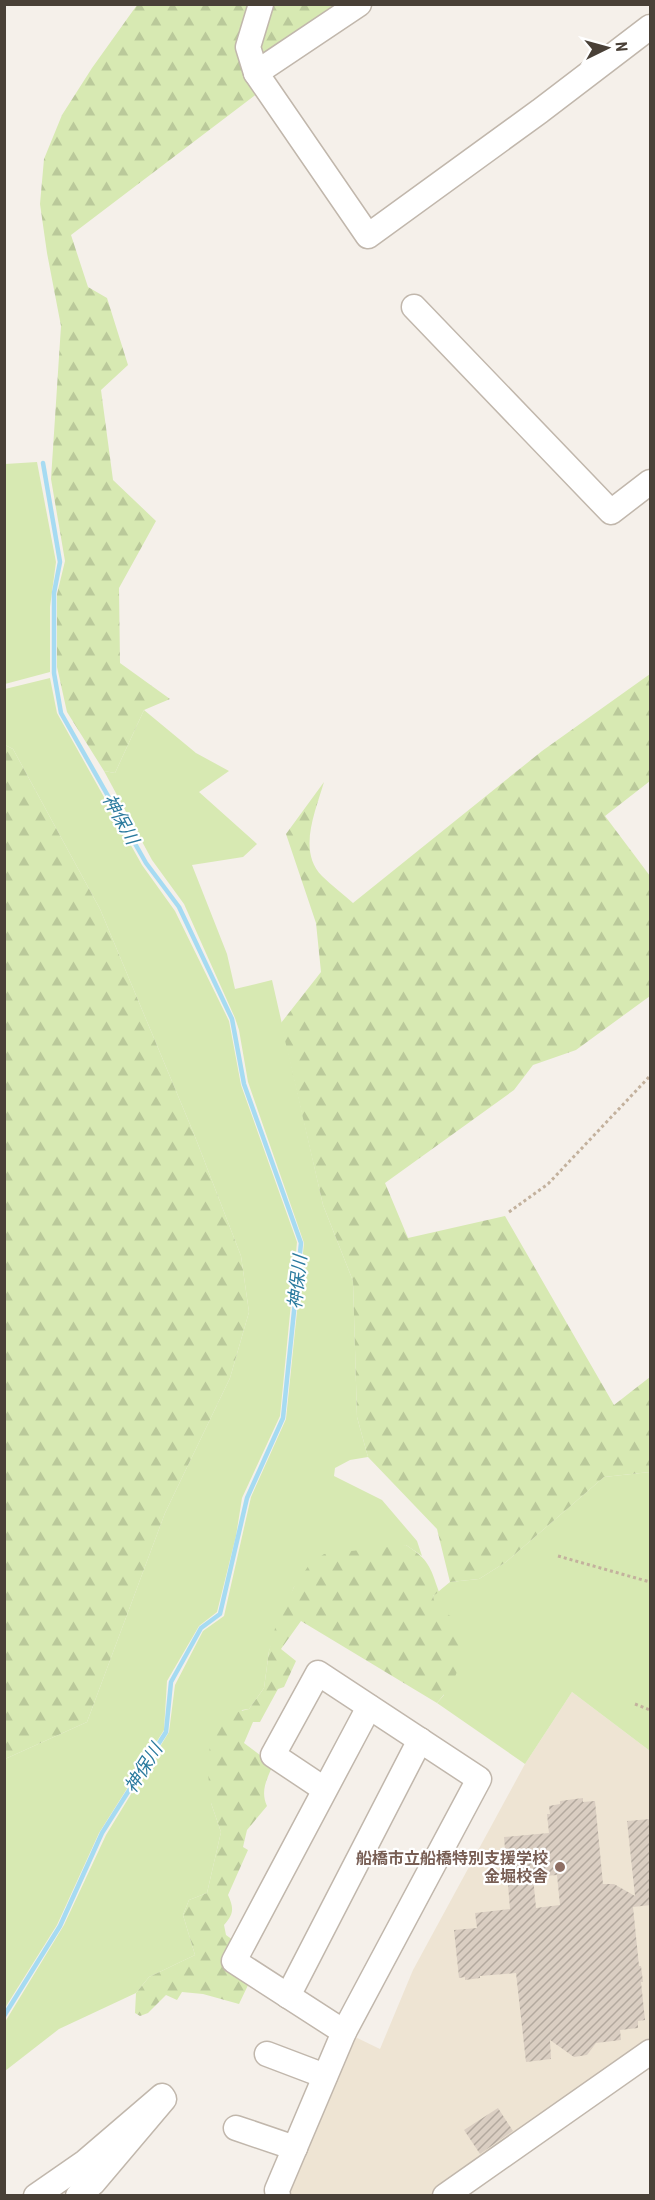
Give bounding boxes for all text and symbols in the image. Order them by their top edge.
north arrow [577,18,637,78]
text: N [612,41,631,52]
water label: 神保川 [99,790,144,849]
water label: 神保川 [284,1252,310,1310]
water label: 神保川 [120,1738,167,1796]
place label: 船橋市立船橋特別支援学校 金堀校舎 [356,1849,548,1886]
marker: 船橋市立船橋特別支援学校 金堀校舎 [553,1860,567,1874]

